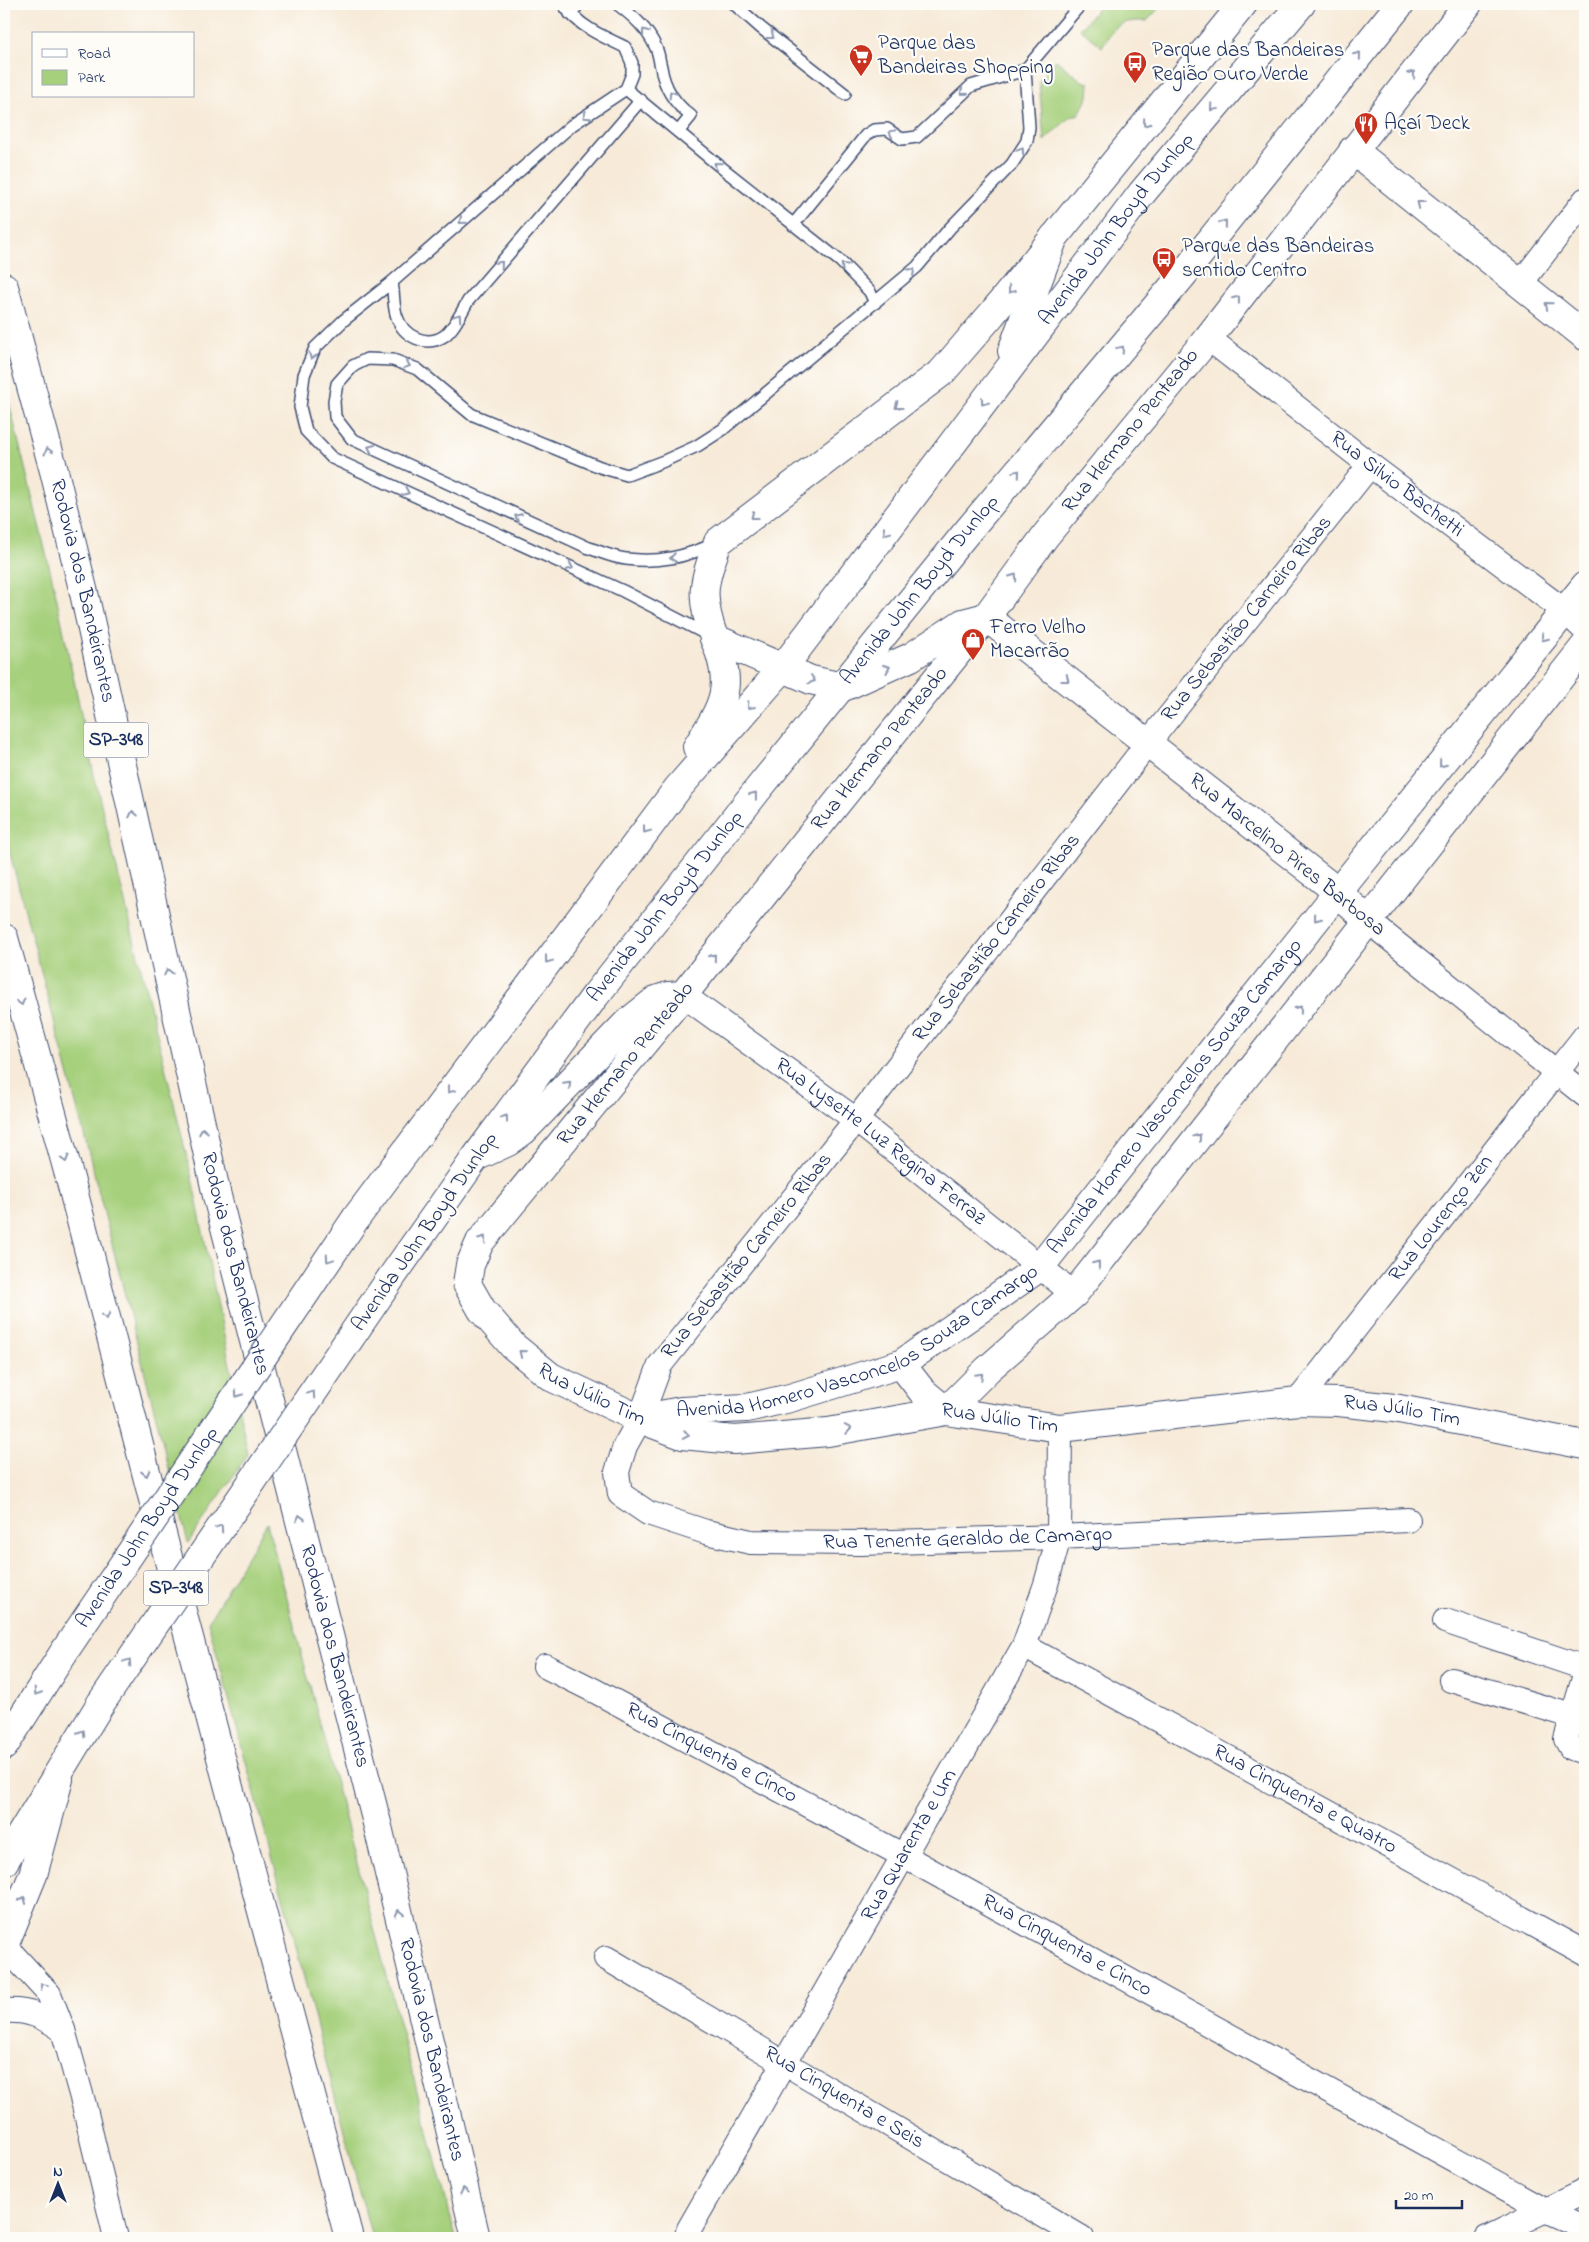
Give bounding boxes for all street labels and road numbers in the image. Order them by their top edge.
street label: Avenida John Boyd Dunlop [1032,126,1202,332]
street label: Rua Hermano Penteado [1055,342,1207,520]
street label: Rua Silvio Bachetti [1323,424,1470,545]
street label: Rodovia dos Bandeirantes [42,476,123,706]
street label: Avenida John Boyd Dunlop [833,488,1007,692]
street label: Rua Sebastião Carneiro Ribas [1154,509,1340,729]
street label: Rua Hermano Penteado [804,660,956,838]
road number: SP-348 [84,722,148,758]
street label: Rua Marcelino Pires Barbosa [1182,766,1392,944]
street label: Avenida John Boyd Dunlop [580,804,751,1009]
street label: Rua Sebastião Carneiro Ribas [906,827,1088,1049]
street label: Avenida Homero Vasconcelos Souza Camargo [1040,932,1310,1261]
street label: Rua Hermano Penteado [550,975,702,1153]
street label: Rua Lysette Luz Regina Ferraz [768,1051,992,1233]
street label: Avenida John Boyd Dunlop [345,1126,507,1339]
street label: Rua Sebastião Carneiro Ribas [654,1146,840,1366]
street label: Rua Lourenço Zen [1382,1149,1501,1289]
street label: Rodovia dos Bandeirantes [193,1150,277,1379]
street label: Avenida Homero Vasconcelos Souza Camargo [676,1257,1045,1426]
street label: Rua Júlio Tim [530,1356,651,1435]
street label: Rua Júlio Tim [1342,1388,1463,1435]
street label: Rua Júlio Tim [939,1395,1060,1443]
street label: Avenida John Boyd Dunlop [69,1420,227,1635]
street label: Rua Tenente Geraldo de Camargo [823,1519,1113,1558]
street label: Rodovia dos Bandeirantes [292,1542,377,1771]
road number: SP-348 [144,1570,208,1606]
street label: Rua Cinquenta e Cinco [620,1695,803,1811]
street label: Rua Cinquenta e Quatro [1207,1737,1402,1862]
street label: Rua Quarenta e Um [854,1764,965,1927]
street label: Rua Cinquenta e Cinco [976,1887,1157,2005]
street label: Rodovia dos Bandeirantes [390,1935,472,2164]
street label: Rua Cinquenta e Seis [758,2039,930,2157]

